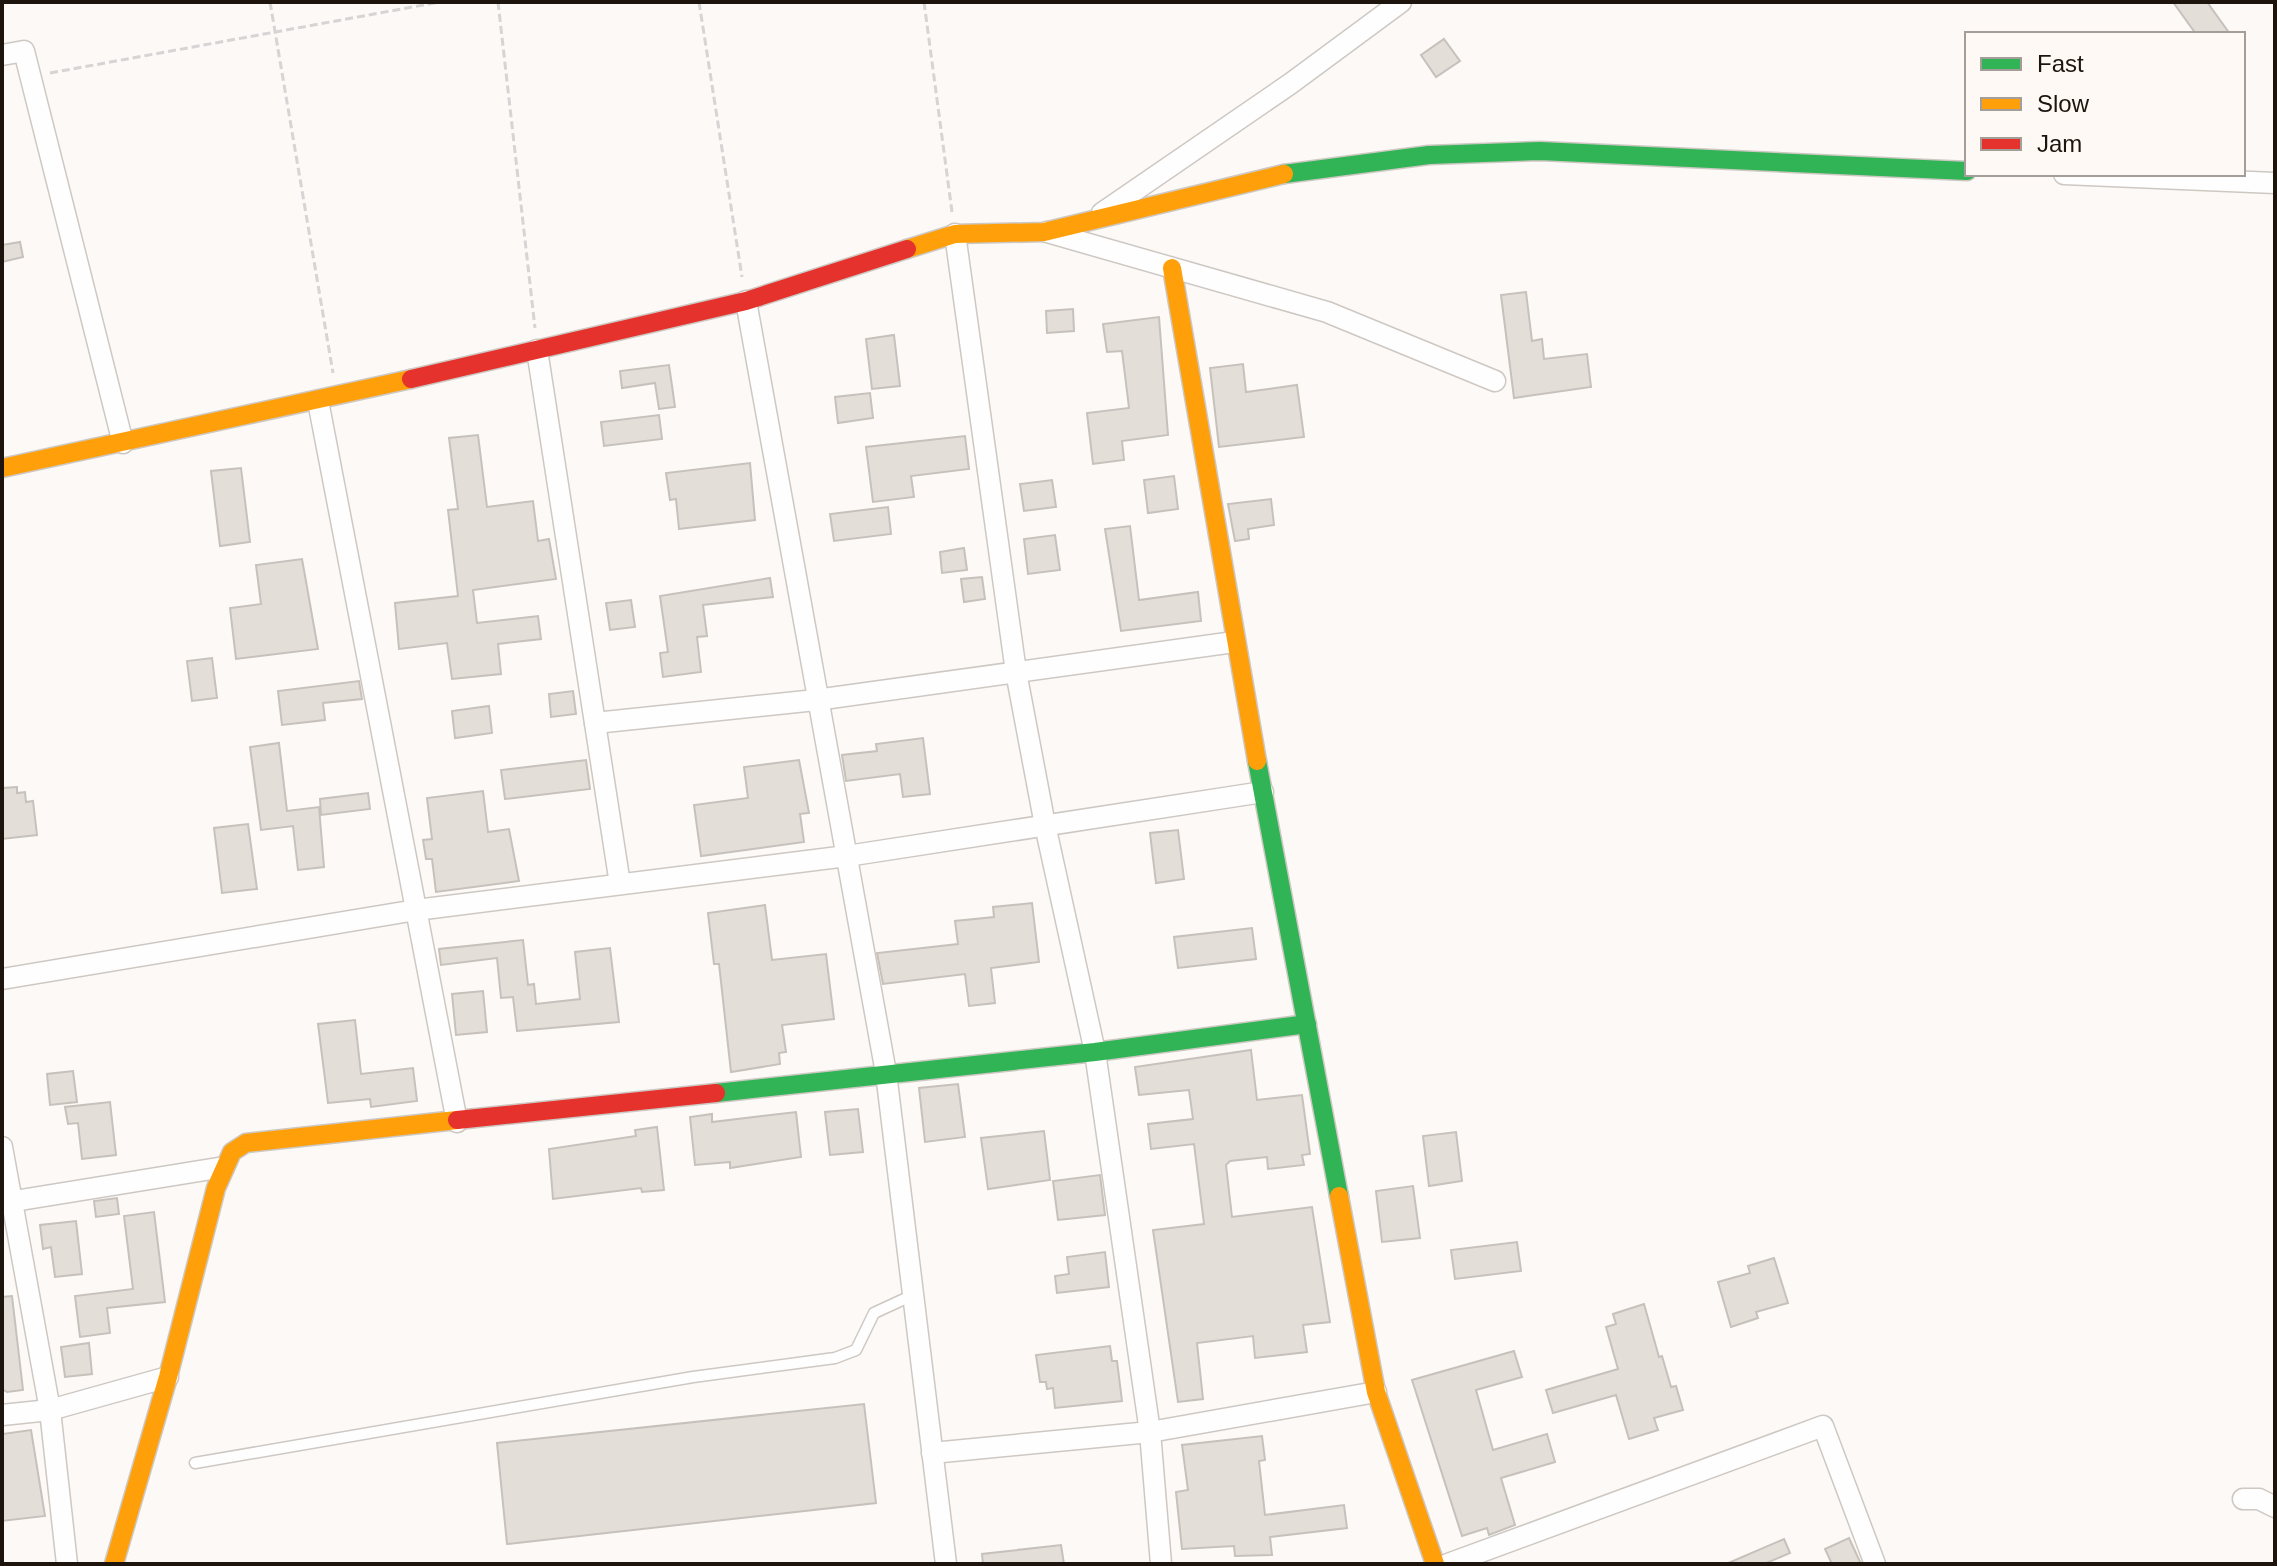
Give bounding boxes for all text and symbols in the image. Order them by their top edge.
legend [1965,32,2245,176]
text: Fast [2037,50,2084,77]
text: Slow [2037,90,2090,117]
text: Jam [2037,130,2082,157]

